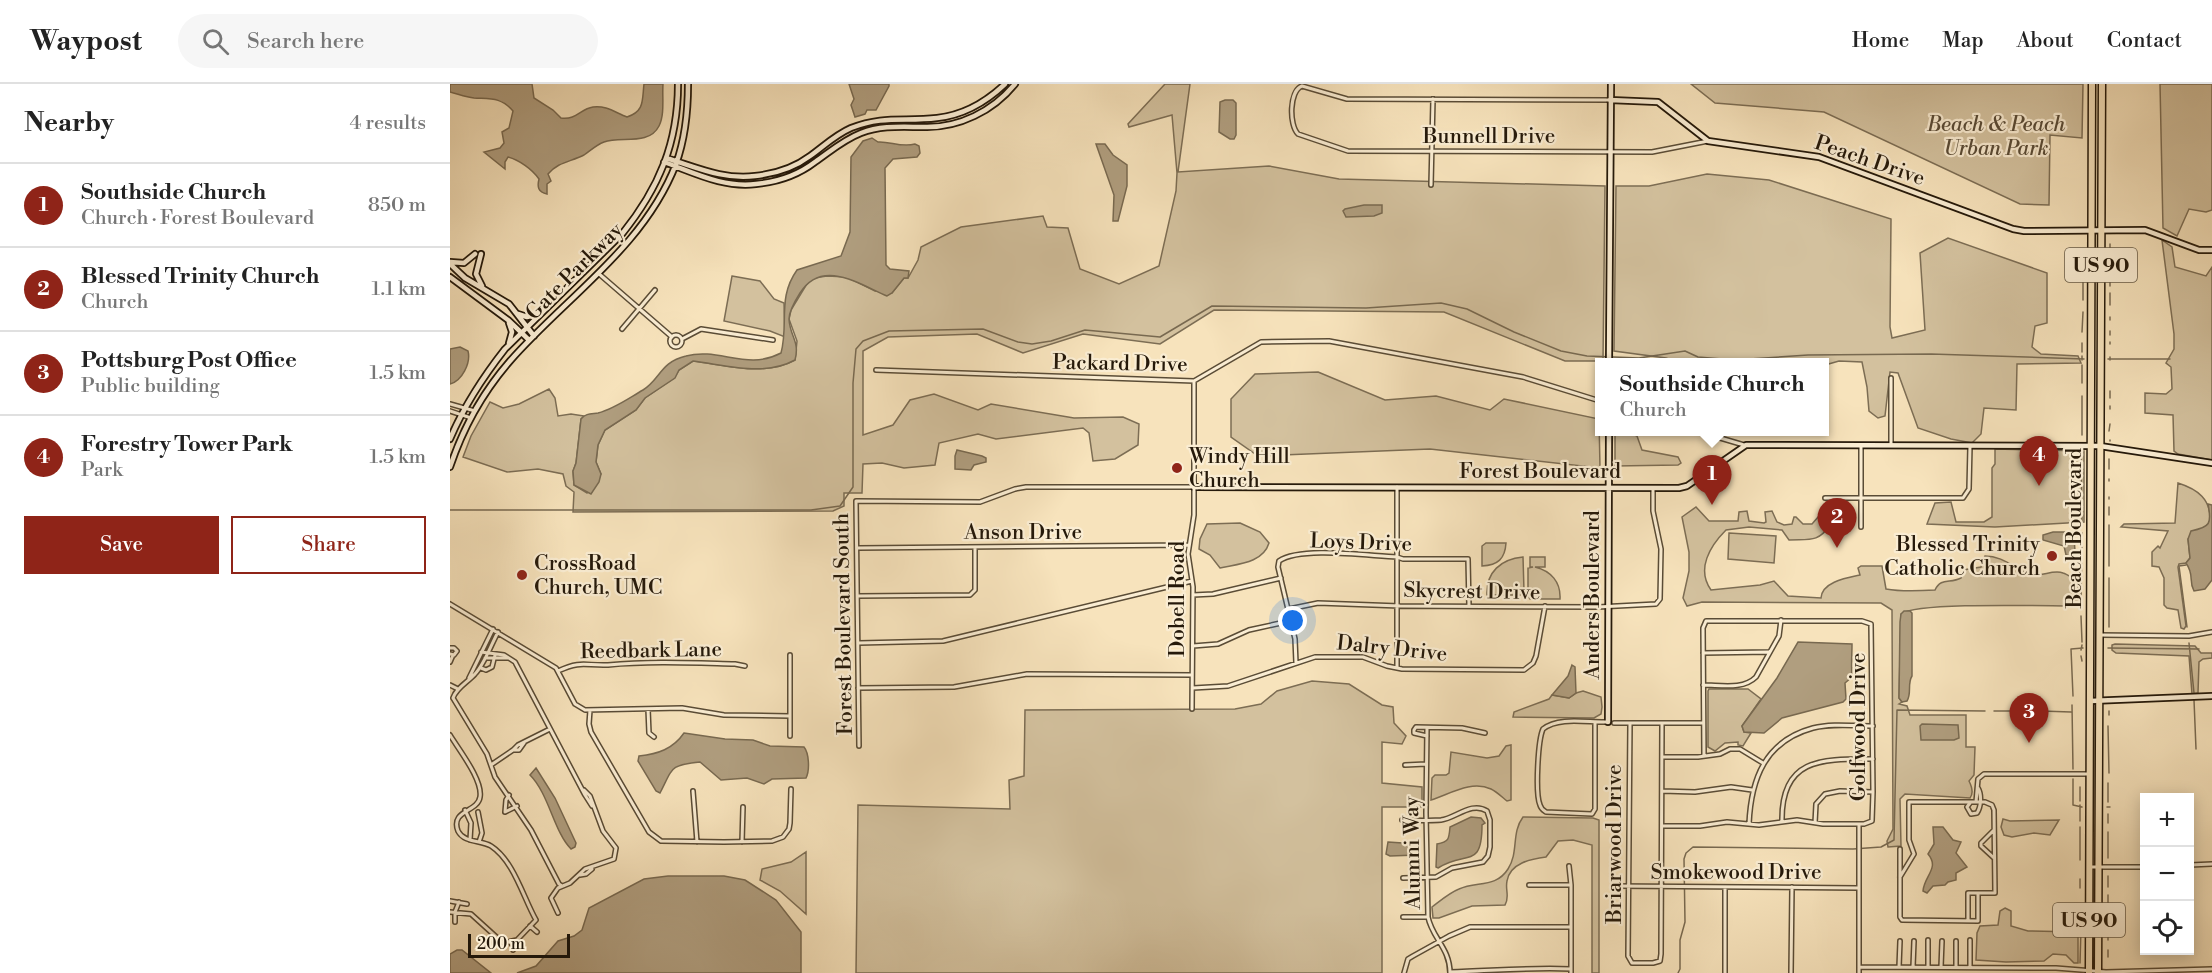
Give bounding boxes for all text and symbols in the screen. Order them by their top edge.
search box [178,14,598,68]
text: Waypost [30,24,142,59]
icon: search [199,25,232,58]
text: Search here [247,28,364,55]
text: Home [1852,28,1909,54]
text: Map [1942,28,1984,54]
text: About [2017,28,2074,54]
text: Contact [2107,28,2182,54]
text: Nearby [24,107,114,139]
text: 4 results [349,111,426,136]
park label: Beach & Peach Urban Park [1926,112,2065,162]
street label: Bunnell Drive [1422,124,1555,150]
street label: Peach Drive [1811,130,1928,192]
text: Southside Church [81,179,266,206]
text: 1 [39,193,48,218]
text: 850 m [368,193,426,218]
text: Church · Forest Boulevard [81,206,314,231]
street label: Gate Parkway [521,217,629,326]
road number: US 90 [2065,248,2137,282]
text: Blessed Trinity Church [81,263,319,290]
text: 2 [37,277,50,302]
text: 1.1 km [372,277,426,302]
text: Church [81,290,148,315]
text: Pottsburg Post Office [81,347,297,374]
street label: Packard Drive [1052,350,1188,378]
popup [1595,358,1829,436]
text: 3 [37,361,50,386]
text: 1.5 km [369,361,426,386]
text: Southside Church [1619,371,1805,398]
text: Public building [81,374,220,399]
text: Church [1619,398,1687,423]
text: Forestry Tower Park [81,431,293,458]
pin: 4 [2020,436,2058,486]
place label: Windy Hill Church [1188,444,1290,494]
text: 4 [37,445,50,470]
text: 1.5 km [369,445,426,470]
street label: Beach Boulevard [2062,448,2088,609]
pin: 1 [1692,456,1732,505]
text: Park [81,458,123,483]
street label: Forest Boulevard [1459,459,1621,485]
marker: Windy Hill Church [1170,461,1184,475]
pin: 2 [1818,498,1856,548]
street label: Anders Boulevard [1580,510,1606,681]
street label: Forest Boulevard South [829,512,859,735]
button: Save [24,516,219,574]
button: Share [231,516,426,574]
street label: Anson Drive [963,520,1082,546]
street label: Loys Drive [1309,528,1413,558]
place label: Blessed Trinity Catholic Church [1884,532,2041,582]
street label: Dobell Road [1165,541,1191,657]
marker: Blessed Trinity Catholic Church [2045,549,2059,563]
place label: CrossRoad Church, UMC [534,551,662,601]
marker: CrossRoad Church, UMC [515,568,529,582]
street label: Skycrest Drive [1403,578,1541,606]
your location [1278,606,1307,635]
street label: Dalry Drive [1335,630,1448,668]
street label: Reedbark Lane [580,637,722,665]
street label: Golfwood Drive [1846,653,1872,801]
pin: 3 [2010,694,2048,743]
street label: Briarwood Drive [1602,764,1628,925]
map controls [2140,793,2194,955]
button: + [2140,793,2194,847]
street label: Alumni Way [1399,795,1427,911]
button: − [2140,847,2194,901]
street label: Smokewood Drive [1650,860,1822,886]
button: locate [2140,901,2194,955]
road number: US 90 [2053,903,2125,937]
scale bar [468,931,570,958]
text: 200 m [477,934,525,954]

